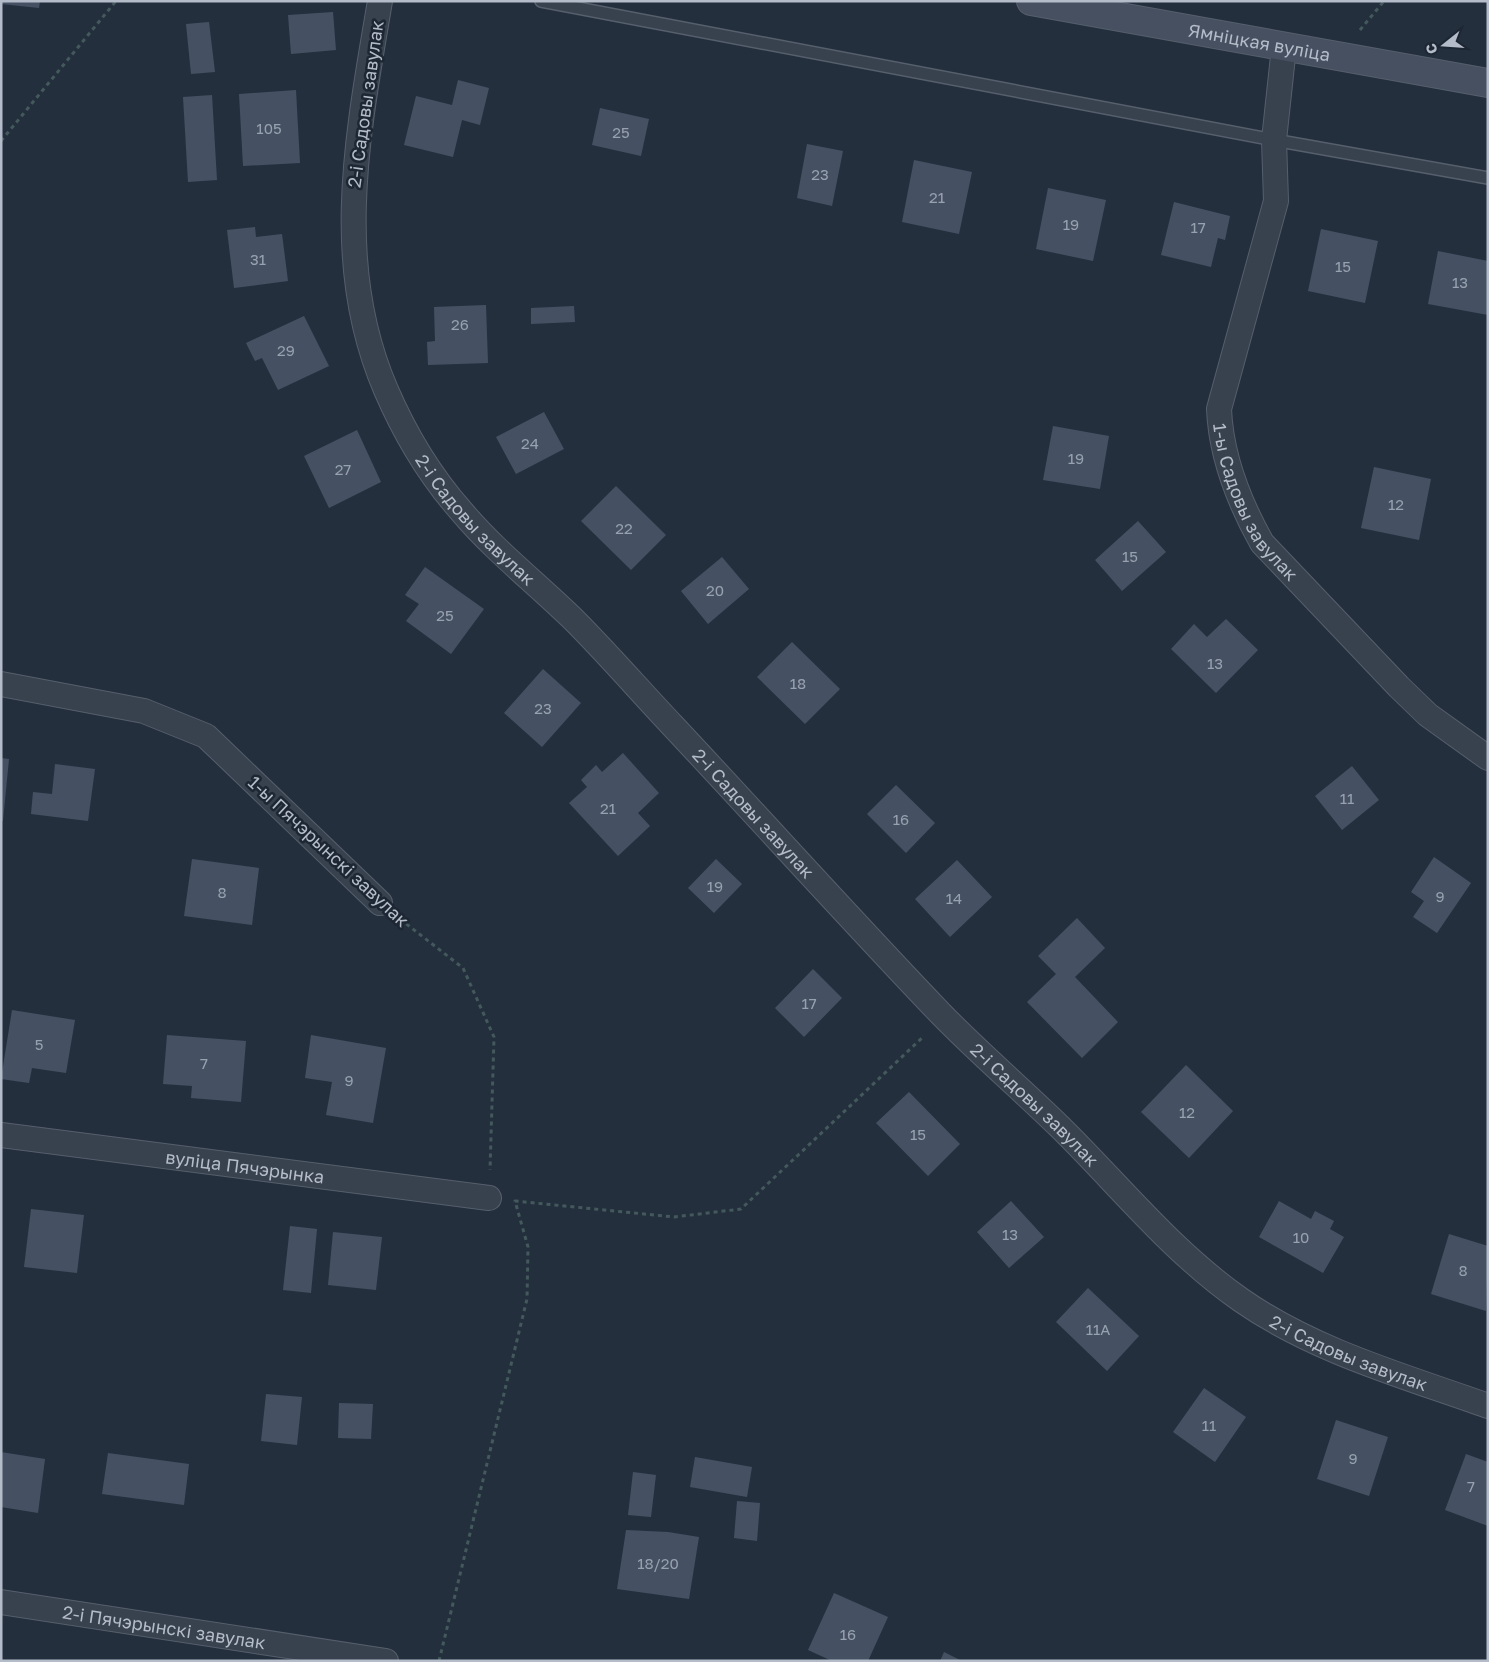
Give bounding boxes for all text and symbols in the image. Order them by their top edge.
street label: Ямніцкая вуліца [1187,18,1332,66]
street label: 2-і Садовы завулак [342,19,388,189]
north arrow [1419,20,1469,70]
text: С [1421,42,1441,56]
house number: 105 [256,119,282,137]
house number: 25 [612,123,630,141]
house number: 23 [811,165,829,183]
house number: 21 [929,188,945,206]
house number: 19 [1063,215,1079,233]
house number: 17 [1190,218,1206,236]
house number: 31 [250,250,266,268]
house number: 15 [1335,257,1351,275]
house number: 13 [1452,273,1468,291]
house number: 26 [451,315,469,333]
house number: 29 [277,341,295,359]
street label: 1-ы Садовы завулак [1209,422,1303,585]
house number: 24 [521,434,539,452]
house number: 19 [1068,449,1084,467]
street label: 2-і Садовы завулак [411,450,540,590]
house number: 27 [335,460,351,478]
house number: 12 [1388,495,1404,513]
house number: 22 [615,519,633,537]
house number: 15 [1122,547,1138,565]
house number: 20 [706,581,724,599]
house number: 25 [436,606,454,624]
house number: 13 [1207,654,1223,672]
house number: 18 [790,674,806,692]
house number: 23 [534,699,552,717]
street label: 2-і Садовы завулак [688,744,819,883]
street label: 1-ы Пячэрынскі завулак [244,771,414,931]
house number: 11 [1340,789,1354,807]
house number: 21 [600,799,616,817]
house number: 16 [893,810,909,828]
house number: 19 [707,877,723,895]
house number: 8 [217,883,227,901]
house number: 9 [1435,887,1445,905]
house number: 14 [946,889,962,907]
house number: 17 [801,994,817,1012]
house number: 5 [35,1035,43,1053]
street label: 2-і Садовы завулак [966,1038,1103,1171]
house number: 7 [200,1054,208,1072]
house number: 9 [344,1071,354,1089]
house number: 12 [1179,1103,1195,1121]
house number: 15 [910,1125,926,1143]
street label: вуліца Пячэрынка [164,1145,326,1188]
house number: 13 [1002,1225,1018,1243]
house number: 10 [1293,1228,1309,1246]
house number: 8 [1458,1261,1468,1279]
street label: 2-і Садовы завулак [1266,1310,1430,1395]
house number: 11А [1086,1320,1110,1338]
house number: 11 [1202,1416,1216,1434]
house number: 9 [1348,1449,1358,1467]
house number: 7 [1467,1477,1475,1495]
house number: 18/20 [637,1554,679,1572]
street label: 2-і Пячэрынскі завулак [61,1601,267,1653]
house number: 16 [840,1625,856,1643]

